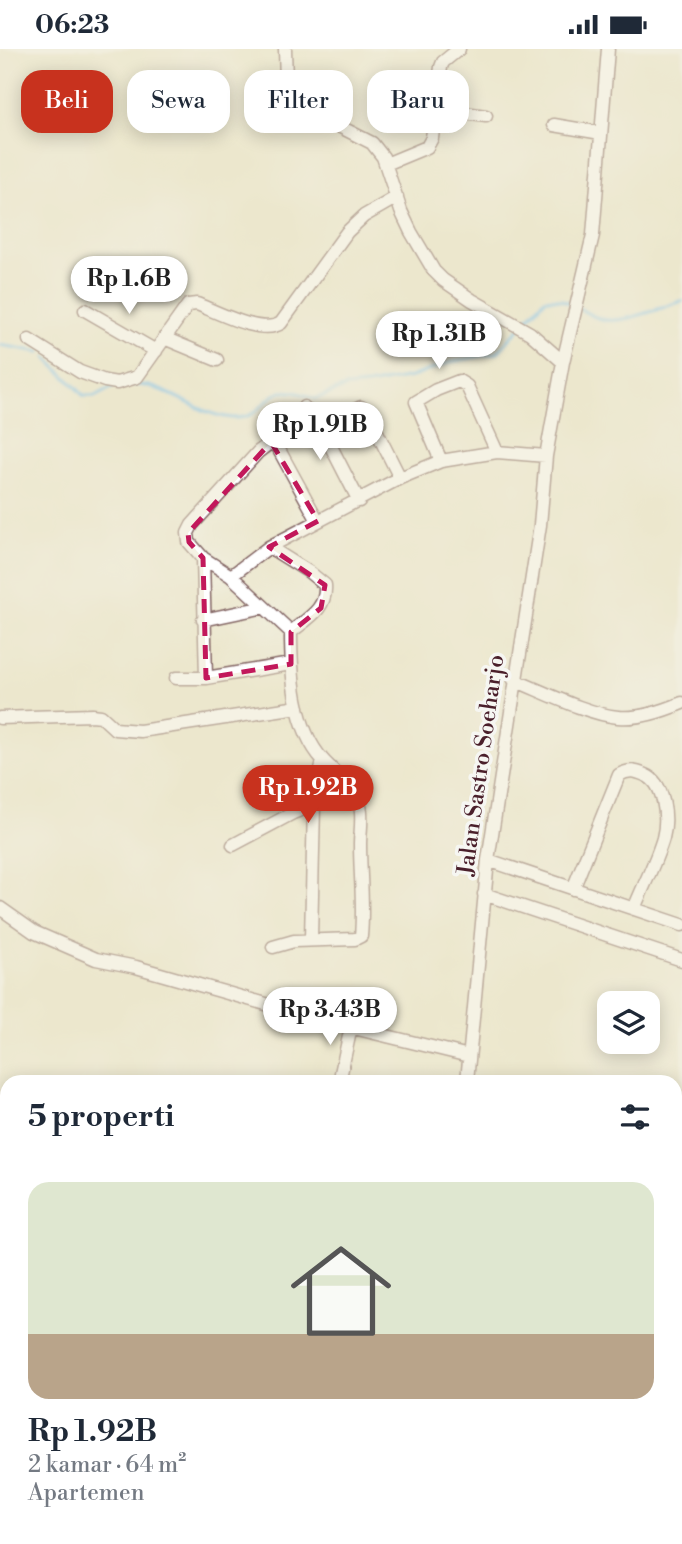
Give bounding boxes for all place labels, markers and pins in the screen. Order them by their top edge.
pin: Rp 1.6B [64,257,194,316]
pin: Rp 1.31B [367,311,511,371]
pin: Rp 1.91B [248,403,392,462]
pin: Rp 1.92B [236,765,380,825]
pin: Rp 3.43B [258,988,402,1047]

